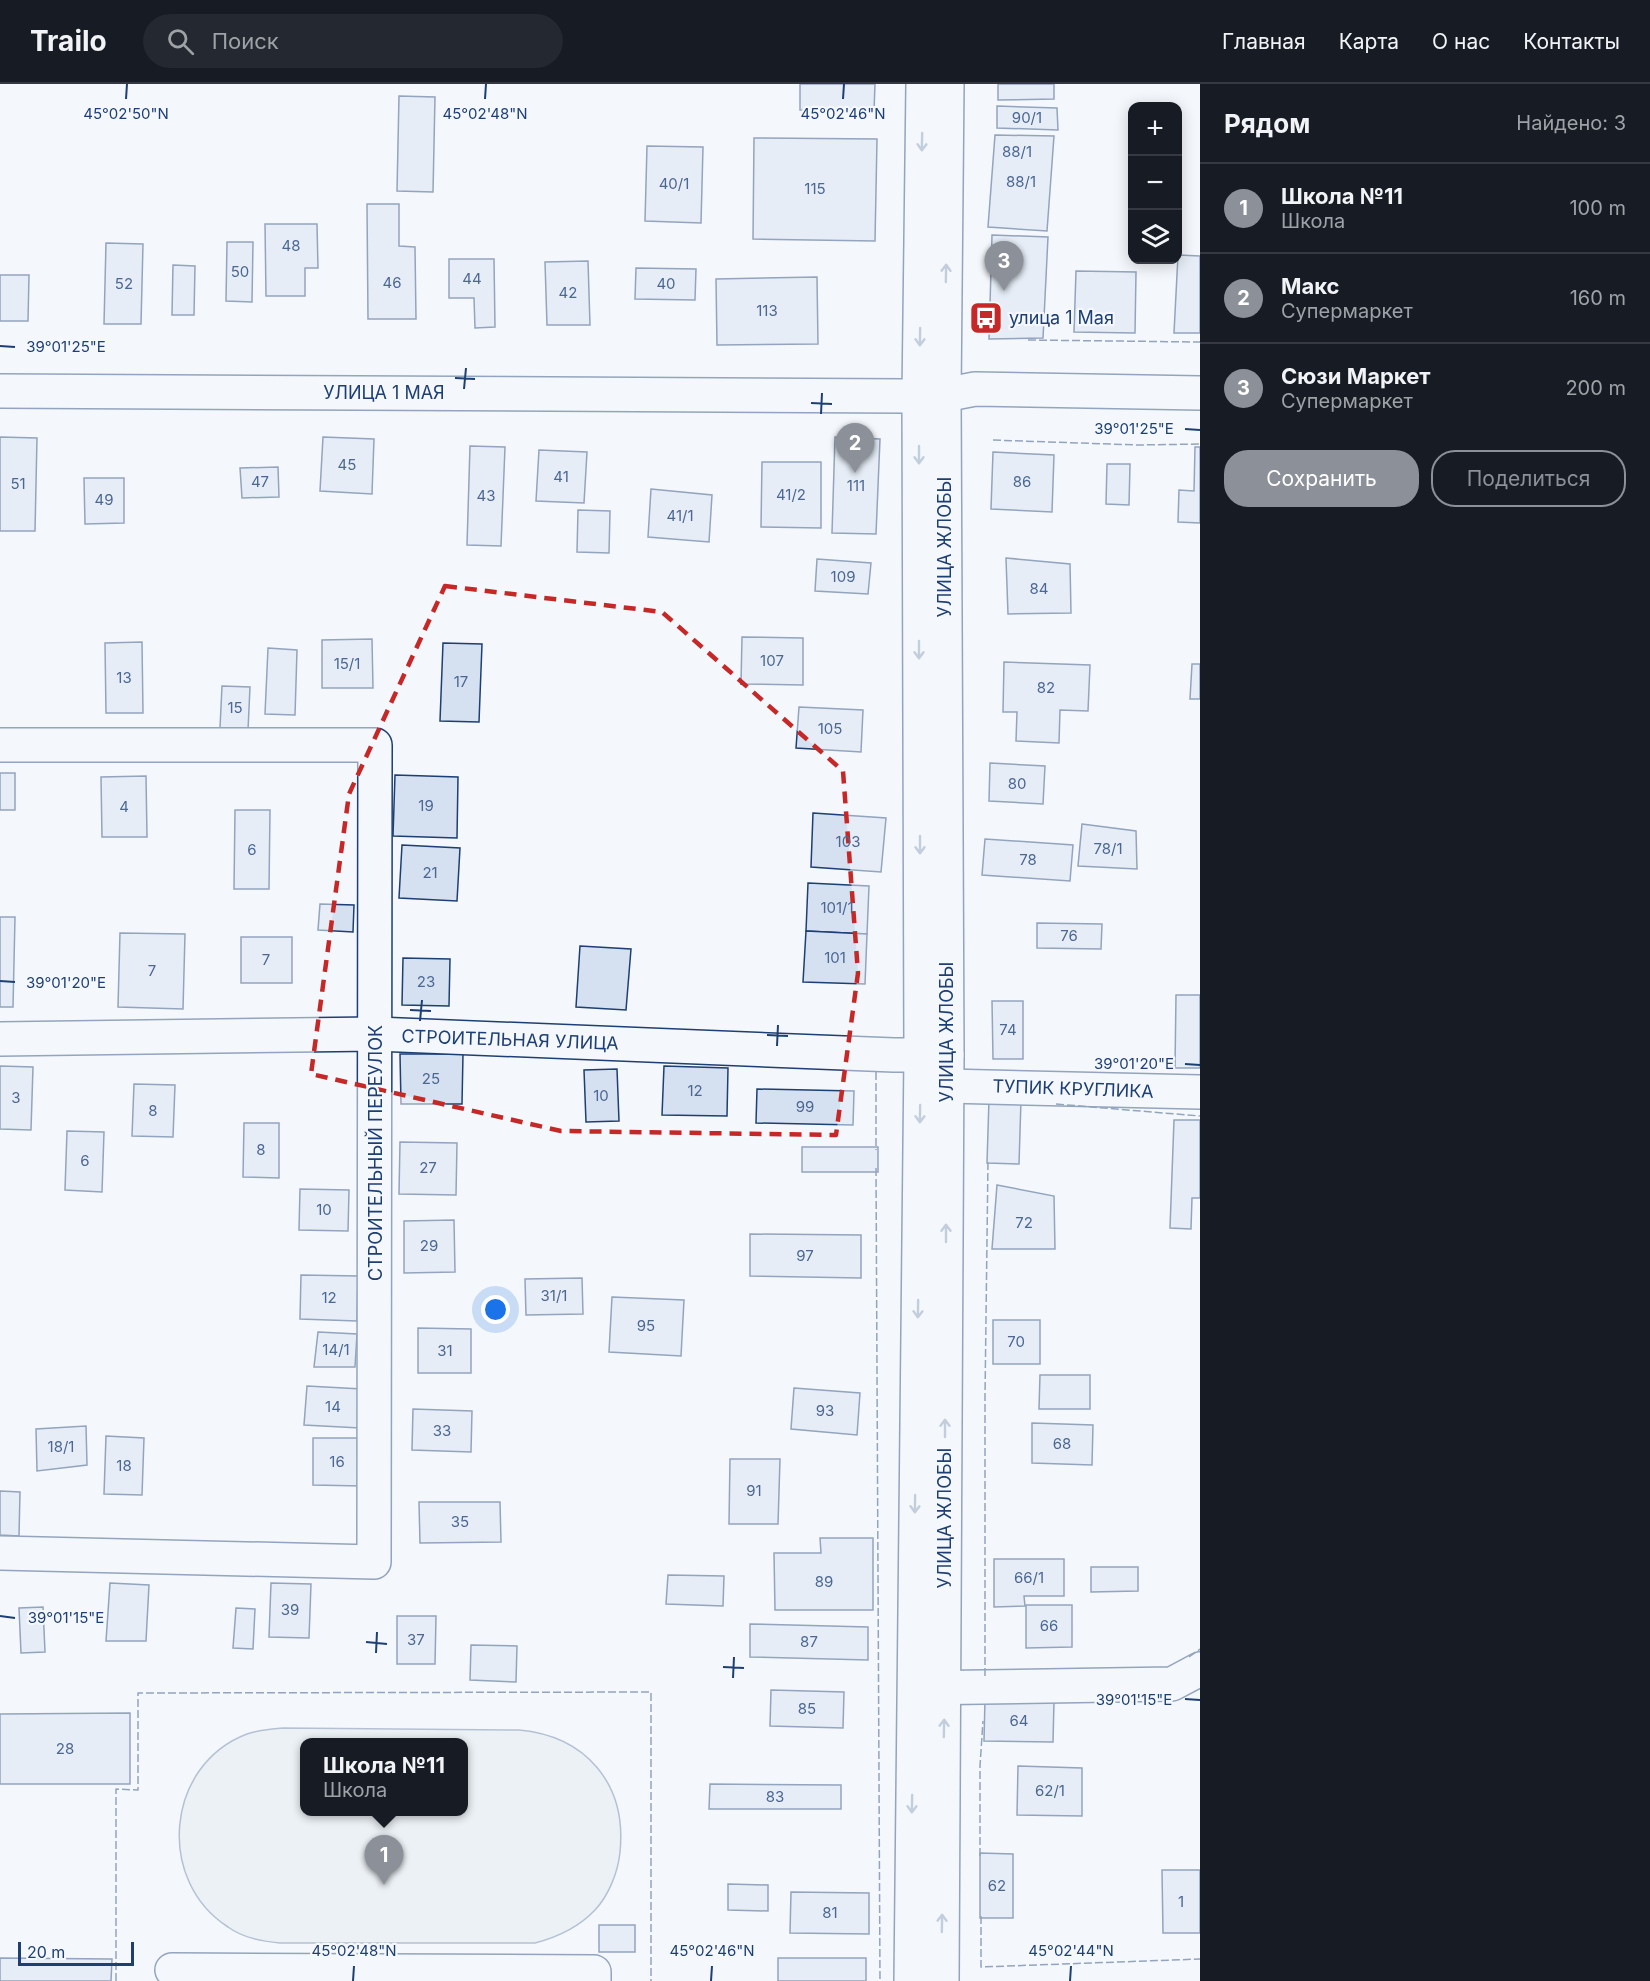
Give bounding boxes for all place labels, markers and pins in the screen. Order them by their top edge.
pin: 3 [984,242,1024,291]
bus stop icon: улица 1 Мая [968,300,1004,336]
place label: улица 1 Мая [1009,307,1114,328]
pin: 2 [836,424,874,473]
pin: 1 [364,1836,404,1885]

